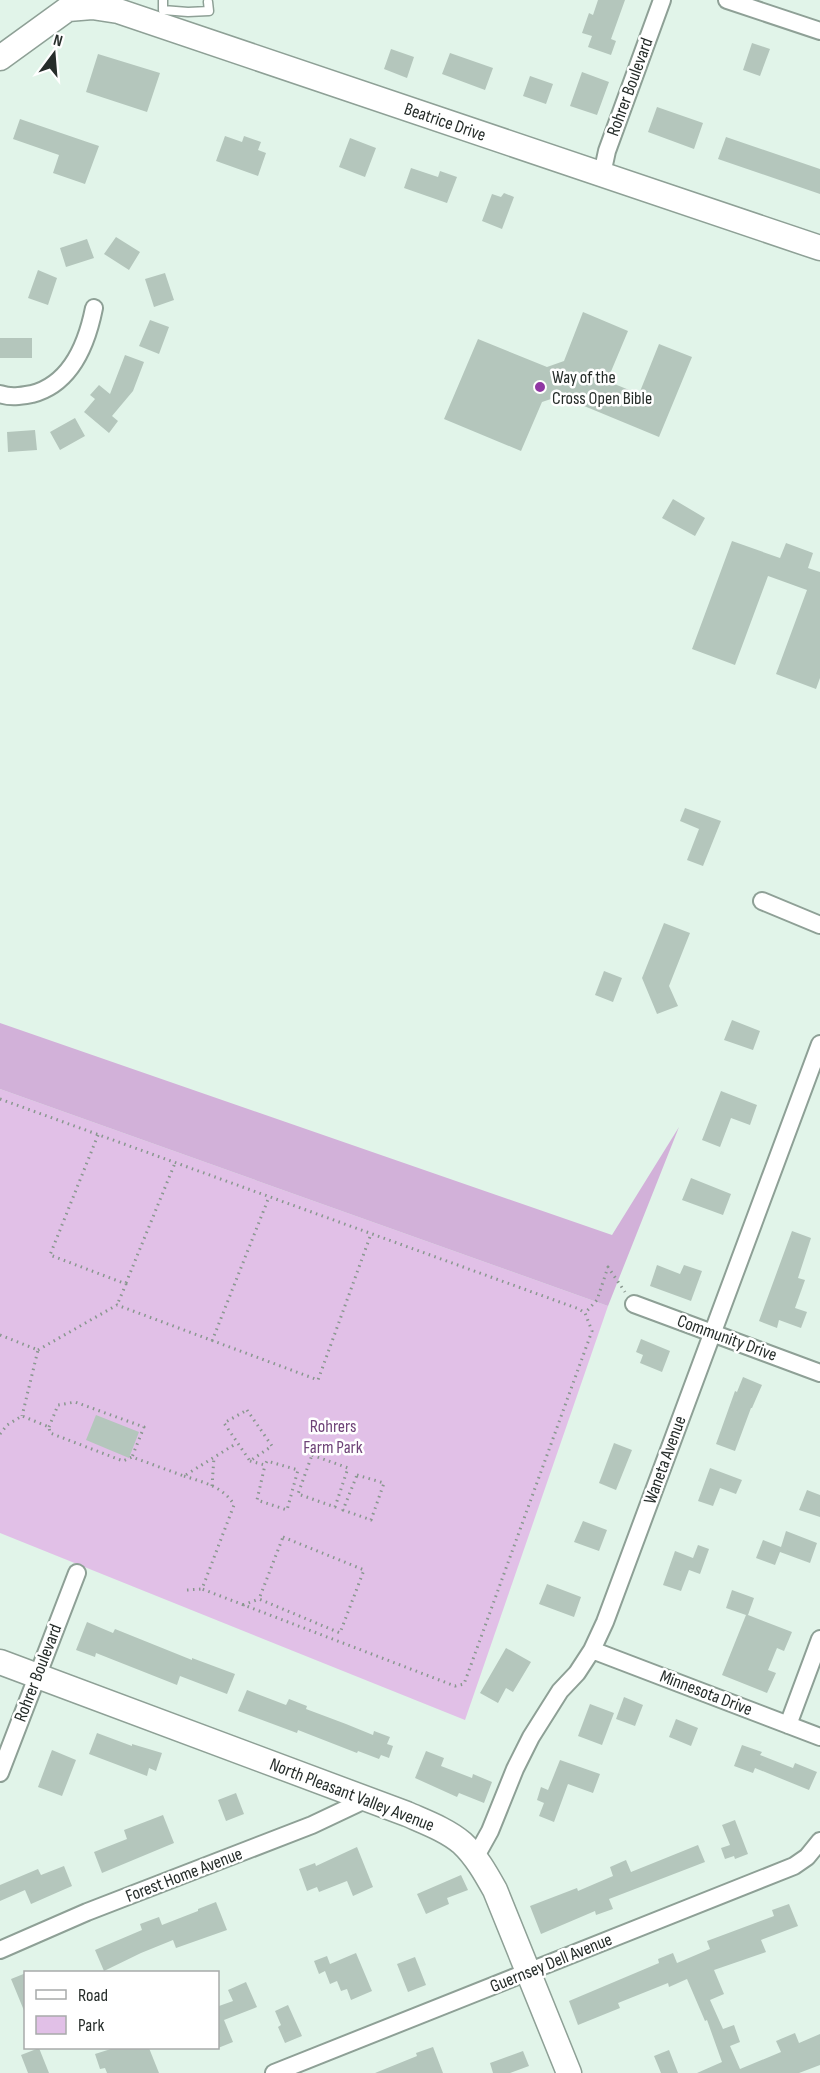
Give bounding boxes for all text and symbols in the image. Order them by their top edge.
north arrow [24,24,84,84]
text: N [51,31,64,51]
street label: Rohrer Boulevard [603,35,657,139]
street label: Beatrice Drive [401,98,489,146]
place label: Way of the Cross Open Bible [552,367,652,409]
marker: Way of the Cross Open Bible [533,380,547,394]
street label: Community Drive [674,1310,780,1366]
street label: Waneta Avenue [639,1413,691,1507]
park label: Rohrers Farm Park [303,1416,363,1458]
street label: Rohrer Boulevard [10,1621,66,1725]
street label: Minnesota Drive [657,1666,755,1720]
street label: North Pleasant Valley Avenue [267,1754,437,1836]
street label: Forest Home Avenue [123,1843,245,1907]
street label: Guernsey Dell Avenue [487,1929,615,1997]
legend [24,1971,219,2049]
text: Road [78,1985,108,2006]
text: Park [78,2015,104,2036]

